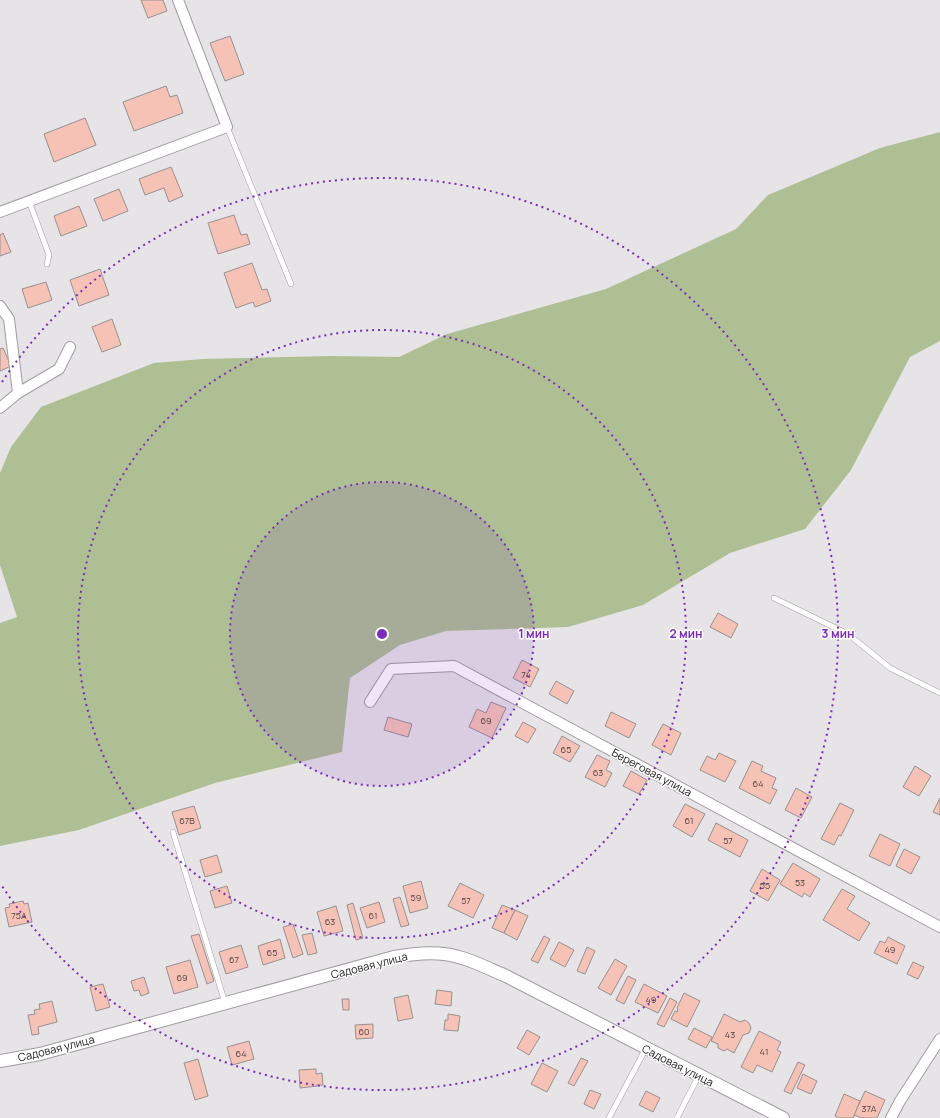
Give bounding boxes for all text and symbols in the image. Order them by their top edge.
text: 1 мин [518,625,550,642]
text: 2 мин [669,625,703,642]
text: 3 мин [822,625,854,642]
centre of rings [375,627,389,641]
house number: 74 [521,668,531,681]
house number: 69 [480,714,492,727]
house number: 65 [561,743,571,756]
street label: Береговая улица [609,745,695,799]
house number: 63 [593,766,603,779]
house number: 64 [753,777,763,790]
house number: 67В [179,814,195,827]
house number: 61 [685,814,693,827]
house number: 57 [723,834,733,847]
house number: 53 [795,876,805,889]
house number: 55 [760,879,770,892]
house number: 59 [411,891,421,904]
house number: 57 [461,894,471,907]
house number: 75А [11,909,27,922]
house number: 61 [369,909,377,922]
house number: 63 [325,915,335,928]
house number: 49 [885,943,895,956]
house number: 65 [267,946,277,959]
street label: Садовая улица [329,948,409,982]
house number: 67 [229,953,240,966]
house number: 69 [176,971,188,984]
house number: 49 [646,993,656,1006]
house number: 60 [358,1025,370,1038]
house number: 43 [725,1028,735,1041]
street label: Садовая улица [16,1031,96,1065]
street label: Садовая улица [640,1041,716,1089]
house number: 41 [760,1045,768,1058]
house number: 64 [236,1047,246,1060]
house number: 37А [862,1102,877,1115]

